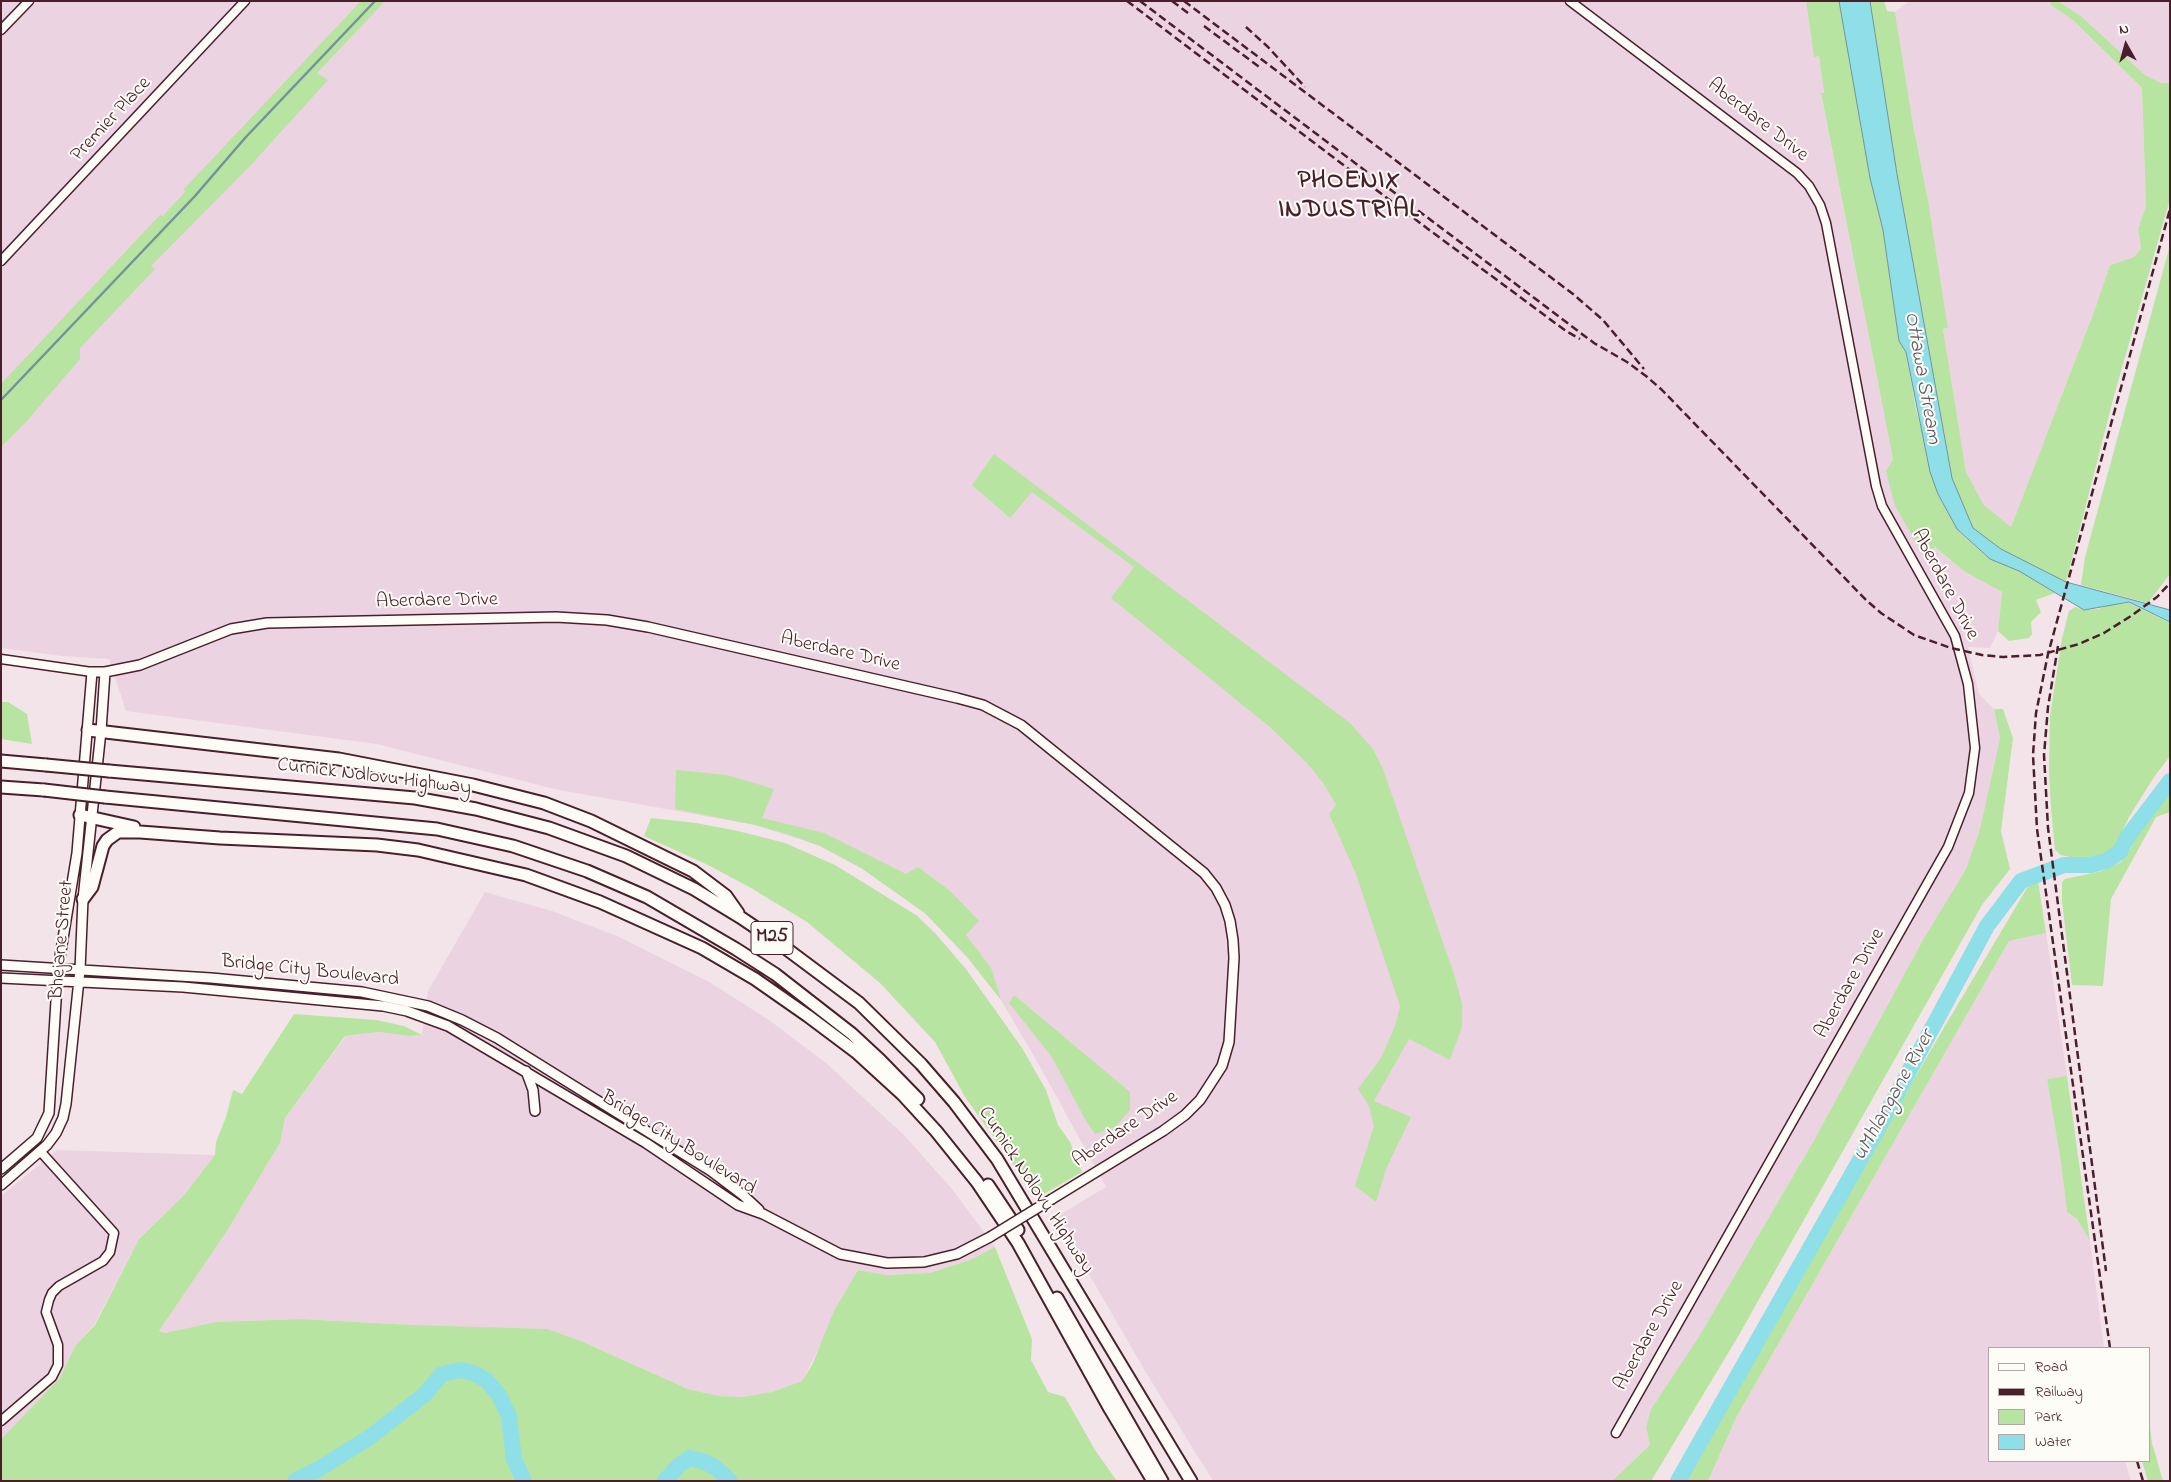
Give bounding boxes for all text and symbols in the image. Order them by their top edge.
text: N [2118,19,2130,41]
north arrow [2101,20,2151,70]
street label: Premier Place [67,73,157,167]
street label: Aberdare Drive [1702,74,1812,168]
district label: PHOENIX INDUSTRIAL [1277,168,1421,227]
water label: Ottawa Stream [1897,310,1945,446]
street label: Aberdare Drive [1905,526,1983,644]
street label: Aberdare Drive [376,589,498,615]
street label: Aberdare Drive [778,628,902,678]
street label: Curnick Ndlovu Highway [276,754,472,802]
street label: Bhejane Street [46,879,80,1001]
road number: M25 [751,921,793,954]
street label: Aberdare Drive [1811,925,1891,1043]
street label: Bridge City Boulevard [220,951,400,993]
water label: uMhlangane River [1849,1026,1941,1166]
street label: Aberdare Drive [1069,1086,1183,1174]
street label: Bridge City Boulevard [596,1087,760,1201]
street label: Curnick Ndlovu Highway [972,1103,1098,1279]
street label: Aberdare Drive [1610,1277,1690,1395]
legend [1988,1347,2151,1462]
text: Road [2035,1356,2068,1378]
text: Railway [2035,1381,2083,1403]
text: Park [2035,1406,2062,1428]
text: Water [2035,1431,2071,1453]

